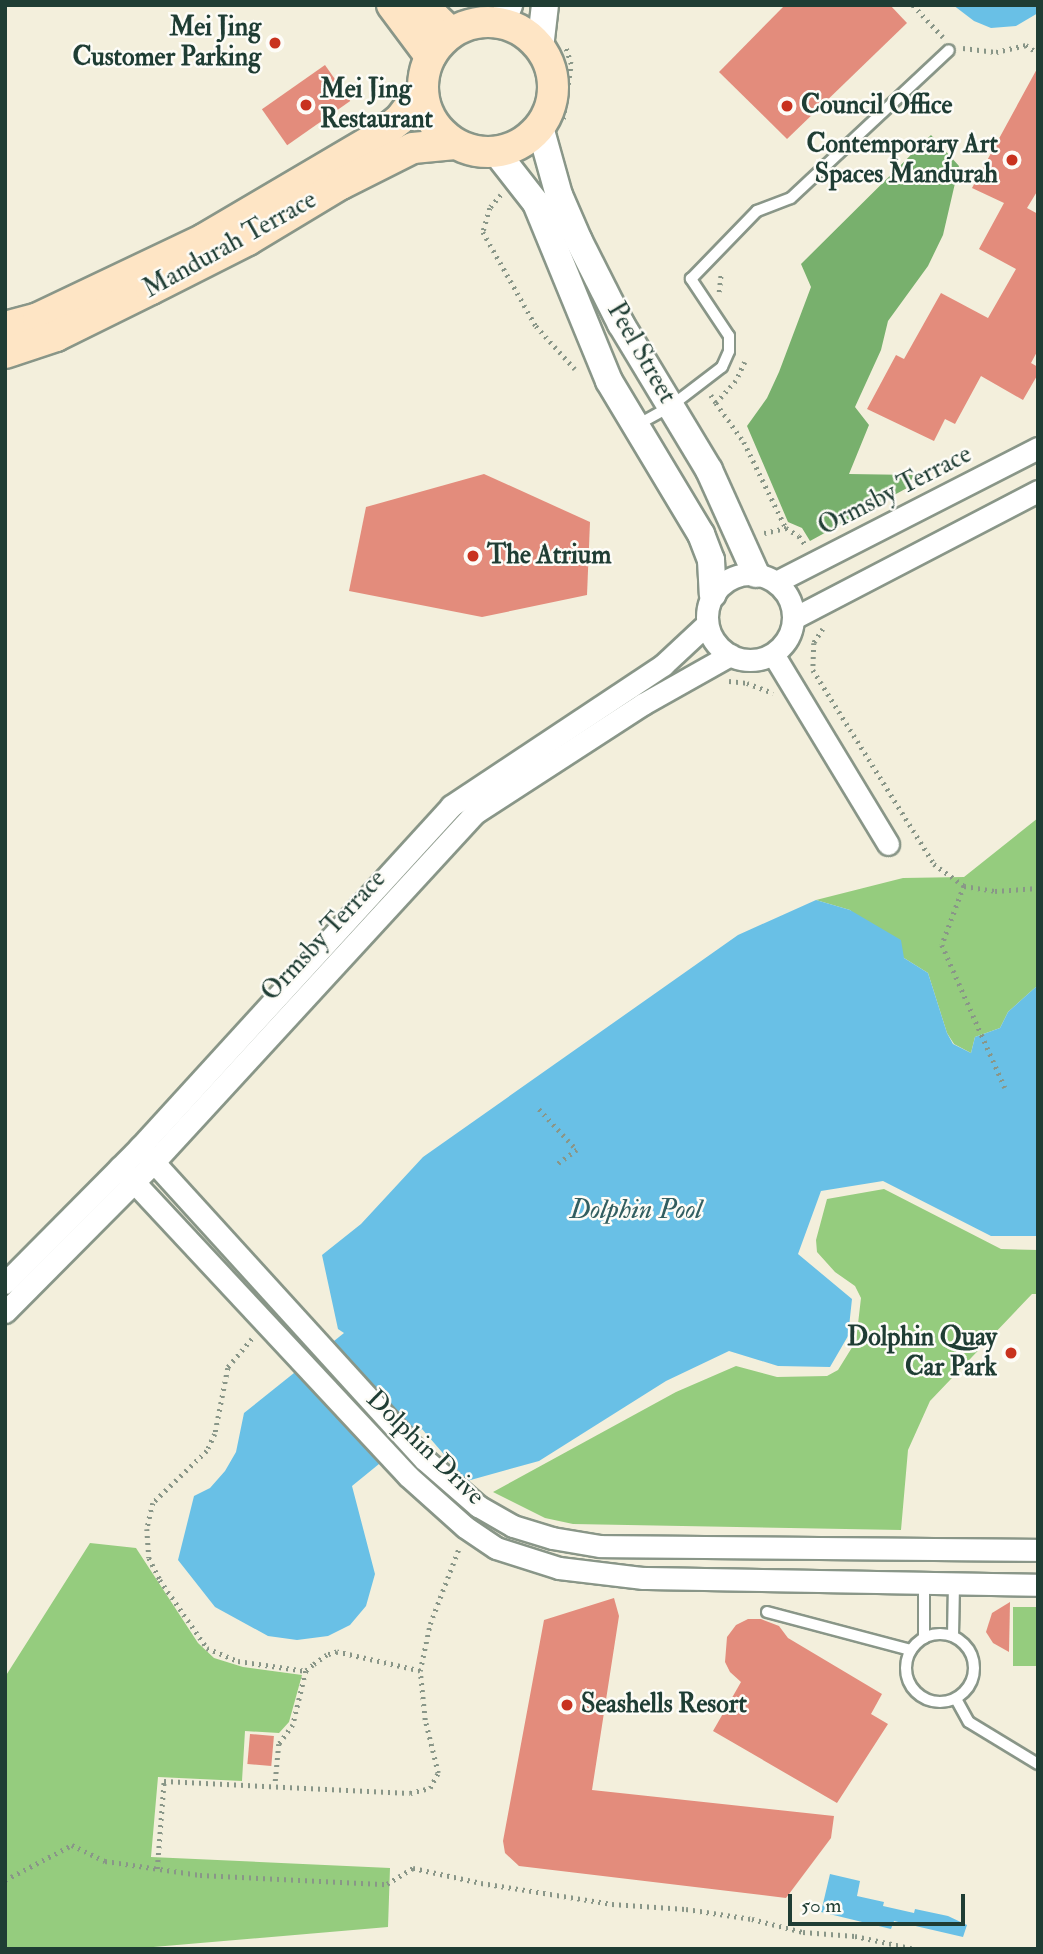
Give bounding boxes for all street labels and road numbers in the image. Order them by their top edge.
street label: Mandurah Terrace [138,185,322,305]
street label: Peel Street [600,297,682,409]
street label: Ormsby Terrace [813,439,977,543]
street label: Ormsby Terrace [255,864,393,1008]
street label: Dolphin Drive [359,1384,491,1512]

